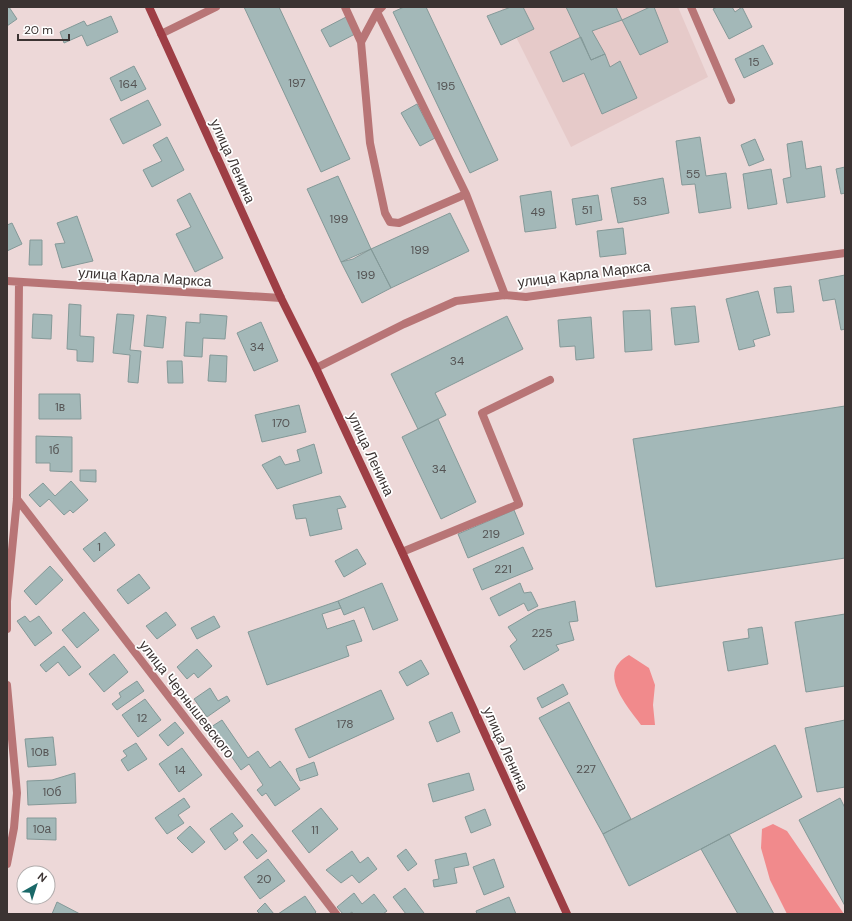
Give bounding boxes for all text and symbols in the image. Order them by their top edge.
scale bar [18,16,69,42]
text: 20 m [24,22,53,38]
house number: 15 [748,54,760,70]
house number: 197 [288,75,306,91]
house number: 164 [119,76,137,92]
house number: 195 [437,78,455,94]
street label: улица Ленина [206,116,260,206]
house number: 55 [686,166,700,182]
house number: 53 [633,193,647,209]
house number: 51 [581,202,593,218]
house number: 49 [531,204,545,220]
house number: 199 [330,211,348,227]
house number: 199 [411,242,429,258]
street label: улица Карла Маркса [517,257,652,291]
street label: улица Карла Маркса [78,263,212,291]
house number: 199 [357,267,375,283]
house number: 34 [250,339,264,355]
house number: 34 [450,353,464,369]
house number: 1в [55,399,65,415]
street label: улица Ленина [344,409,398,499]
house number: 170 [272,415,290,431]
house number: 1б [49,442,59,458]
house number: 34 [432,461,446,477]
house number: 219 [482,526,500,542]
house number: 1 [97,539,101,555]
house number: 221 [494,561,512,577]
house number: 225 [531,625,553,641]
street label: улица Чернышевского [135,636,239,762]
street label: улица Ленина [479,704,533,794]
house number: 12 [137,710,147,726]
house number: 178 [336,716,354,732]
house number: 10в [31,744,49,760]
house number: 227 [576,761,596,777]
house number: 14 [174,762,186,778]
house number: 10б [43,784,62,800]
house number: 10а [33,821,52,837]
house number: 11 [311,822,319,838]
north arrow [16,865,56,905]
text: N [35,869,50,885]
house number: 20 [256,871,272,887]

